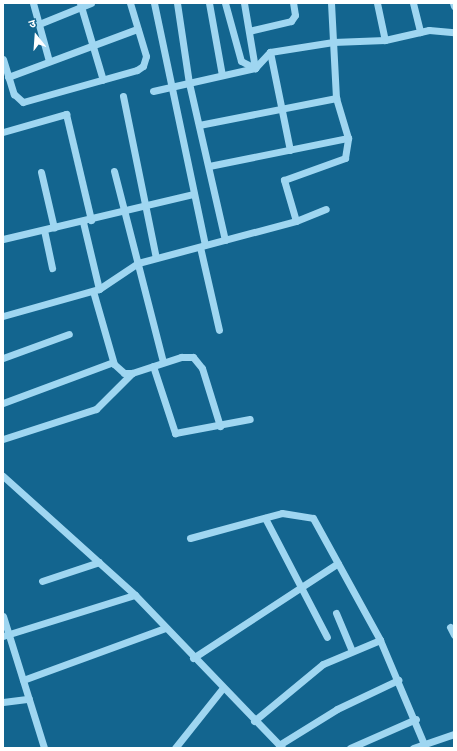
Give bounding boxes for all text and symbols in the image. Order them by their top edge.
north arrow [16,16,56,56]
text: उ [27,17,37,31]

